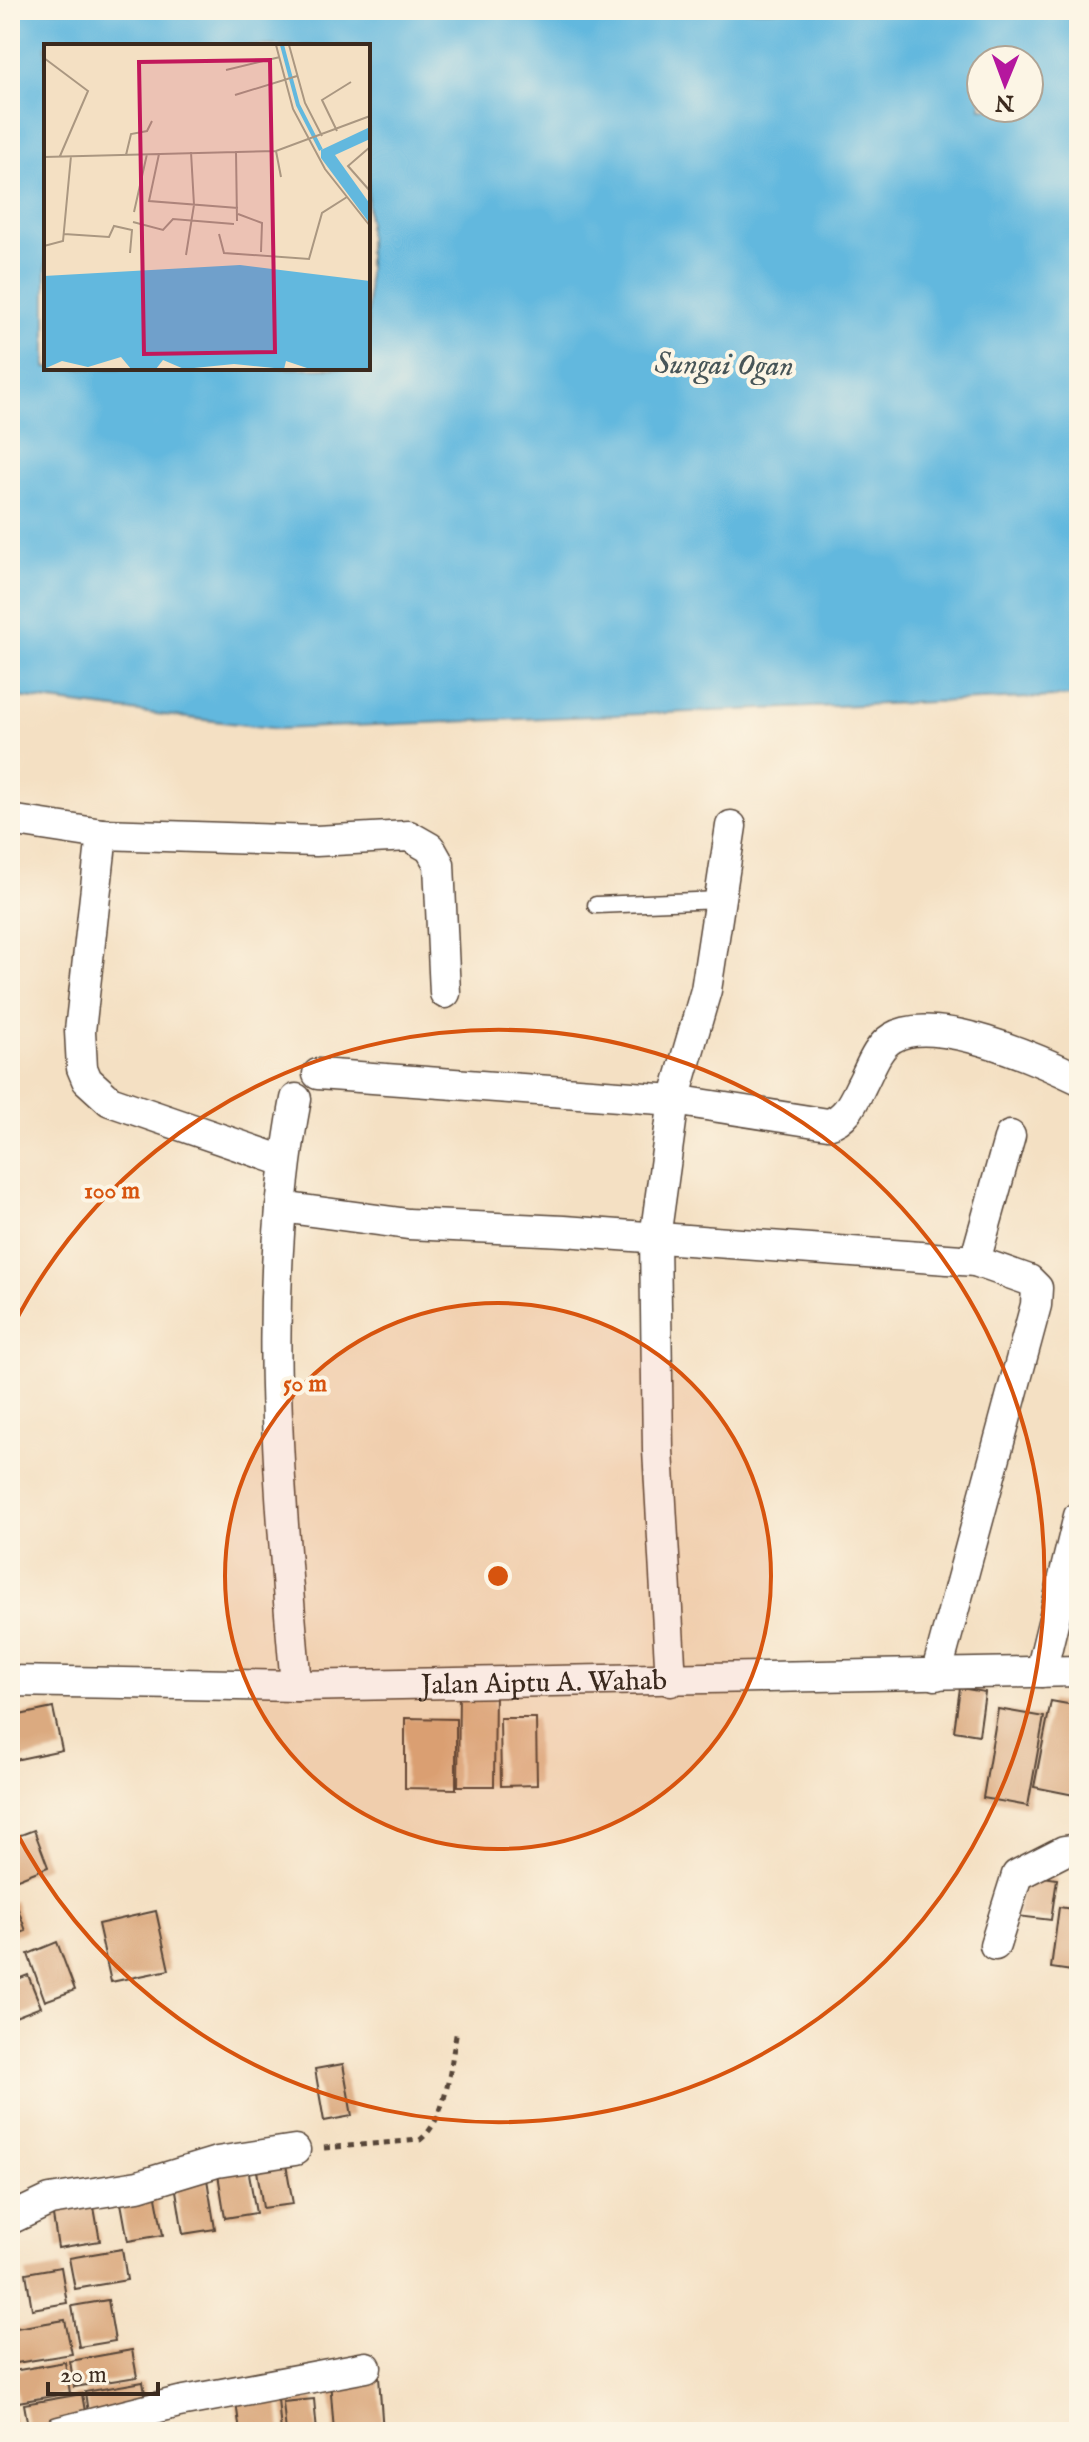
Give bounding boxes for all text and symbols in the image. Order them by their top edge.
inset map [44,44,370,370]
north arrow [965,44,1045,124]
text: N [995,88,1015,116]
water label: Sungai Ogan [654,346,794,386]
text: 100 m [84,1176,141,1207]
text: 50 m [283,1369,328,1400]
centre of rings [484,1562,512,1590]
street label: Jalan Aiptu A. Wahab [418,1664,667,1704]
scale bar [48,2346,158,2396]
text: 20 m [60,2360,107,2391]

